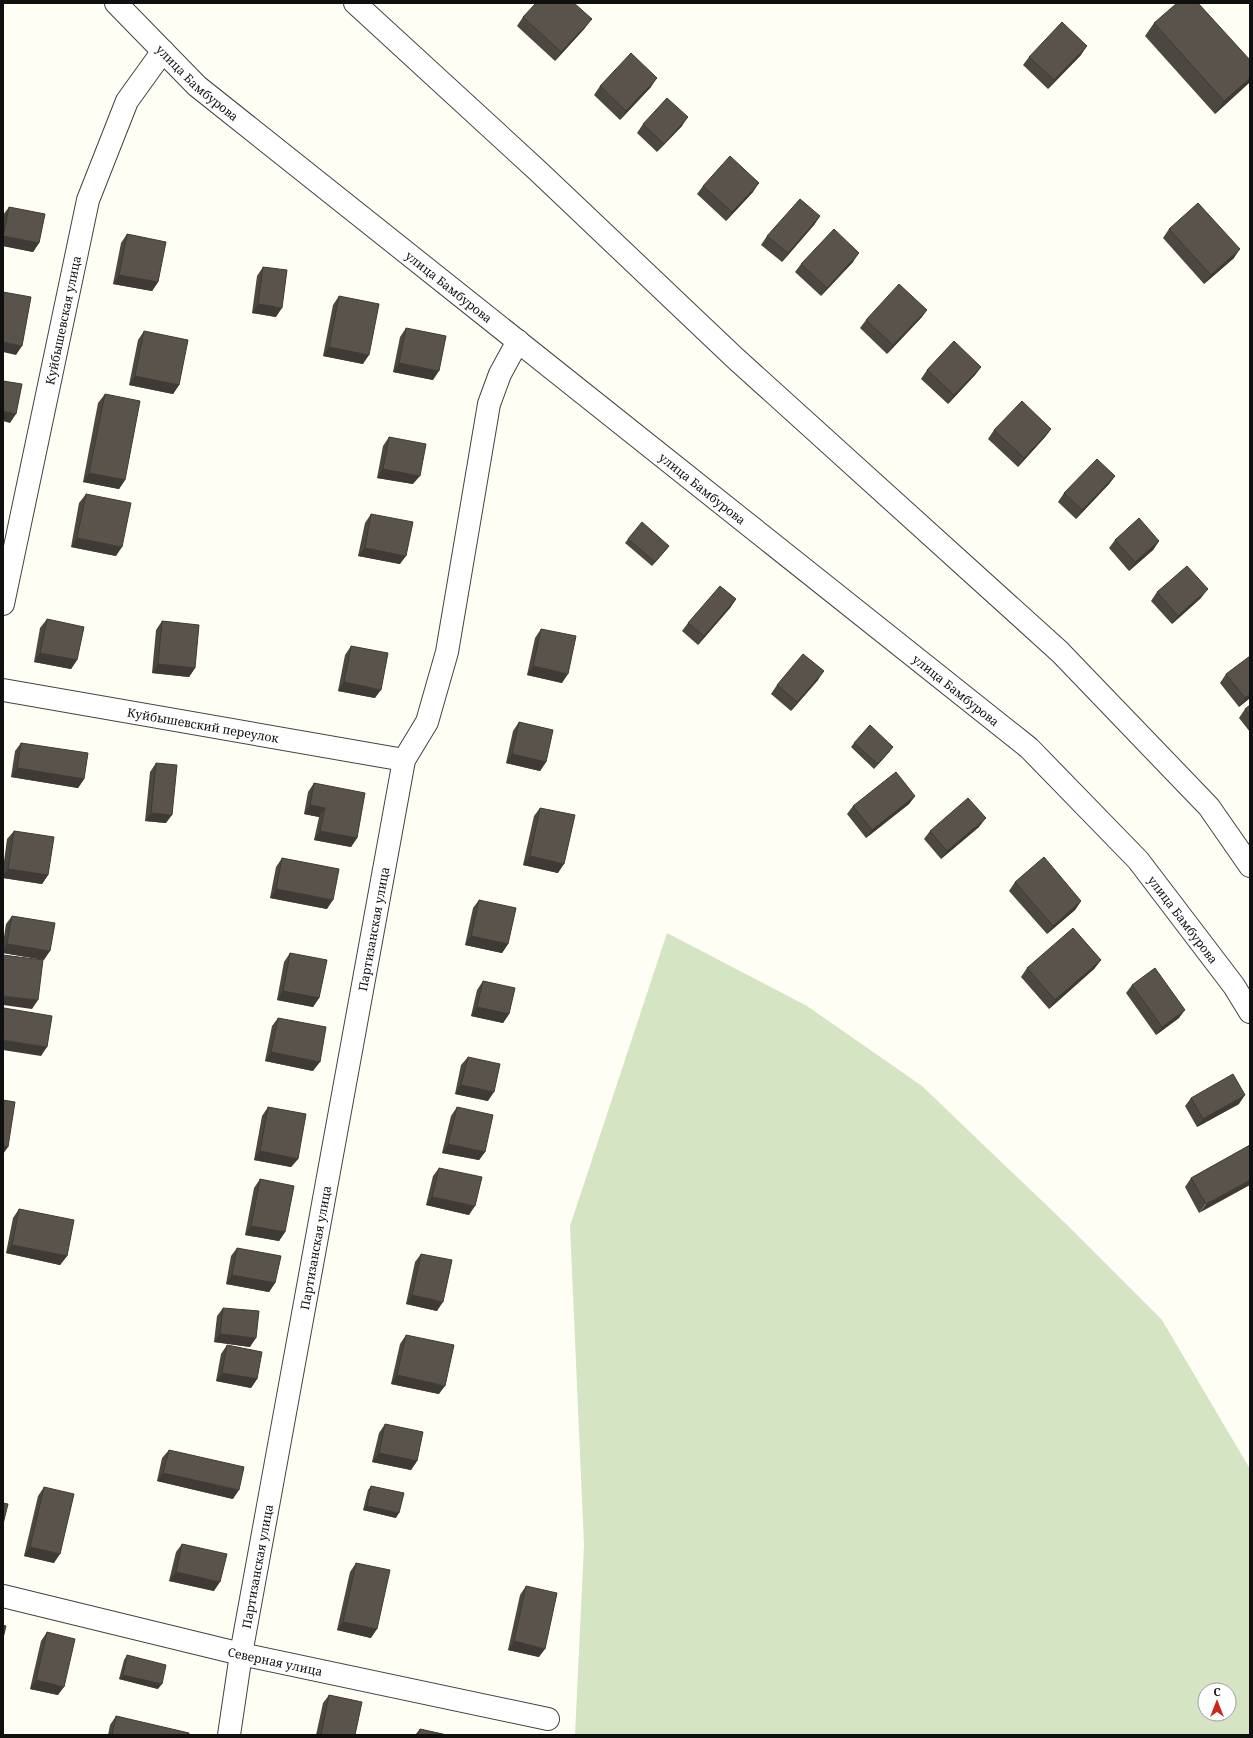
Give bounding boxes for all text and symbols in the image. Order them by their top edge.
street label: улица Бамбурова [152,41,243,125]
street label: улица Бамбурова [402,247,496,326]
street label: Куйбышевская улица [41,254,85,386]
street label: улица Бамбурова [656,448,750,528]
street label: улица Бамбурова [909,650,1003,730]
street label: Куйбышевский переулок [126,703,281,747]
street label: Партизанская улица [354,865,393,992]
street label: улица Бамбурова [1144,872,1222,967]
street label: Партизанская улица [295,1184,335,1311]
street label: Партизанская улица [237,1503,277,1630]
street label: Северная улица [226,1643,324,1680]
north arrow [1197,1682,1237,1722]
text: С [1213,1684,1221,1699]

